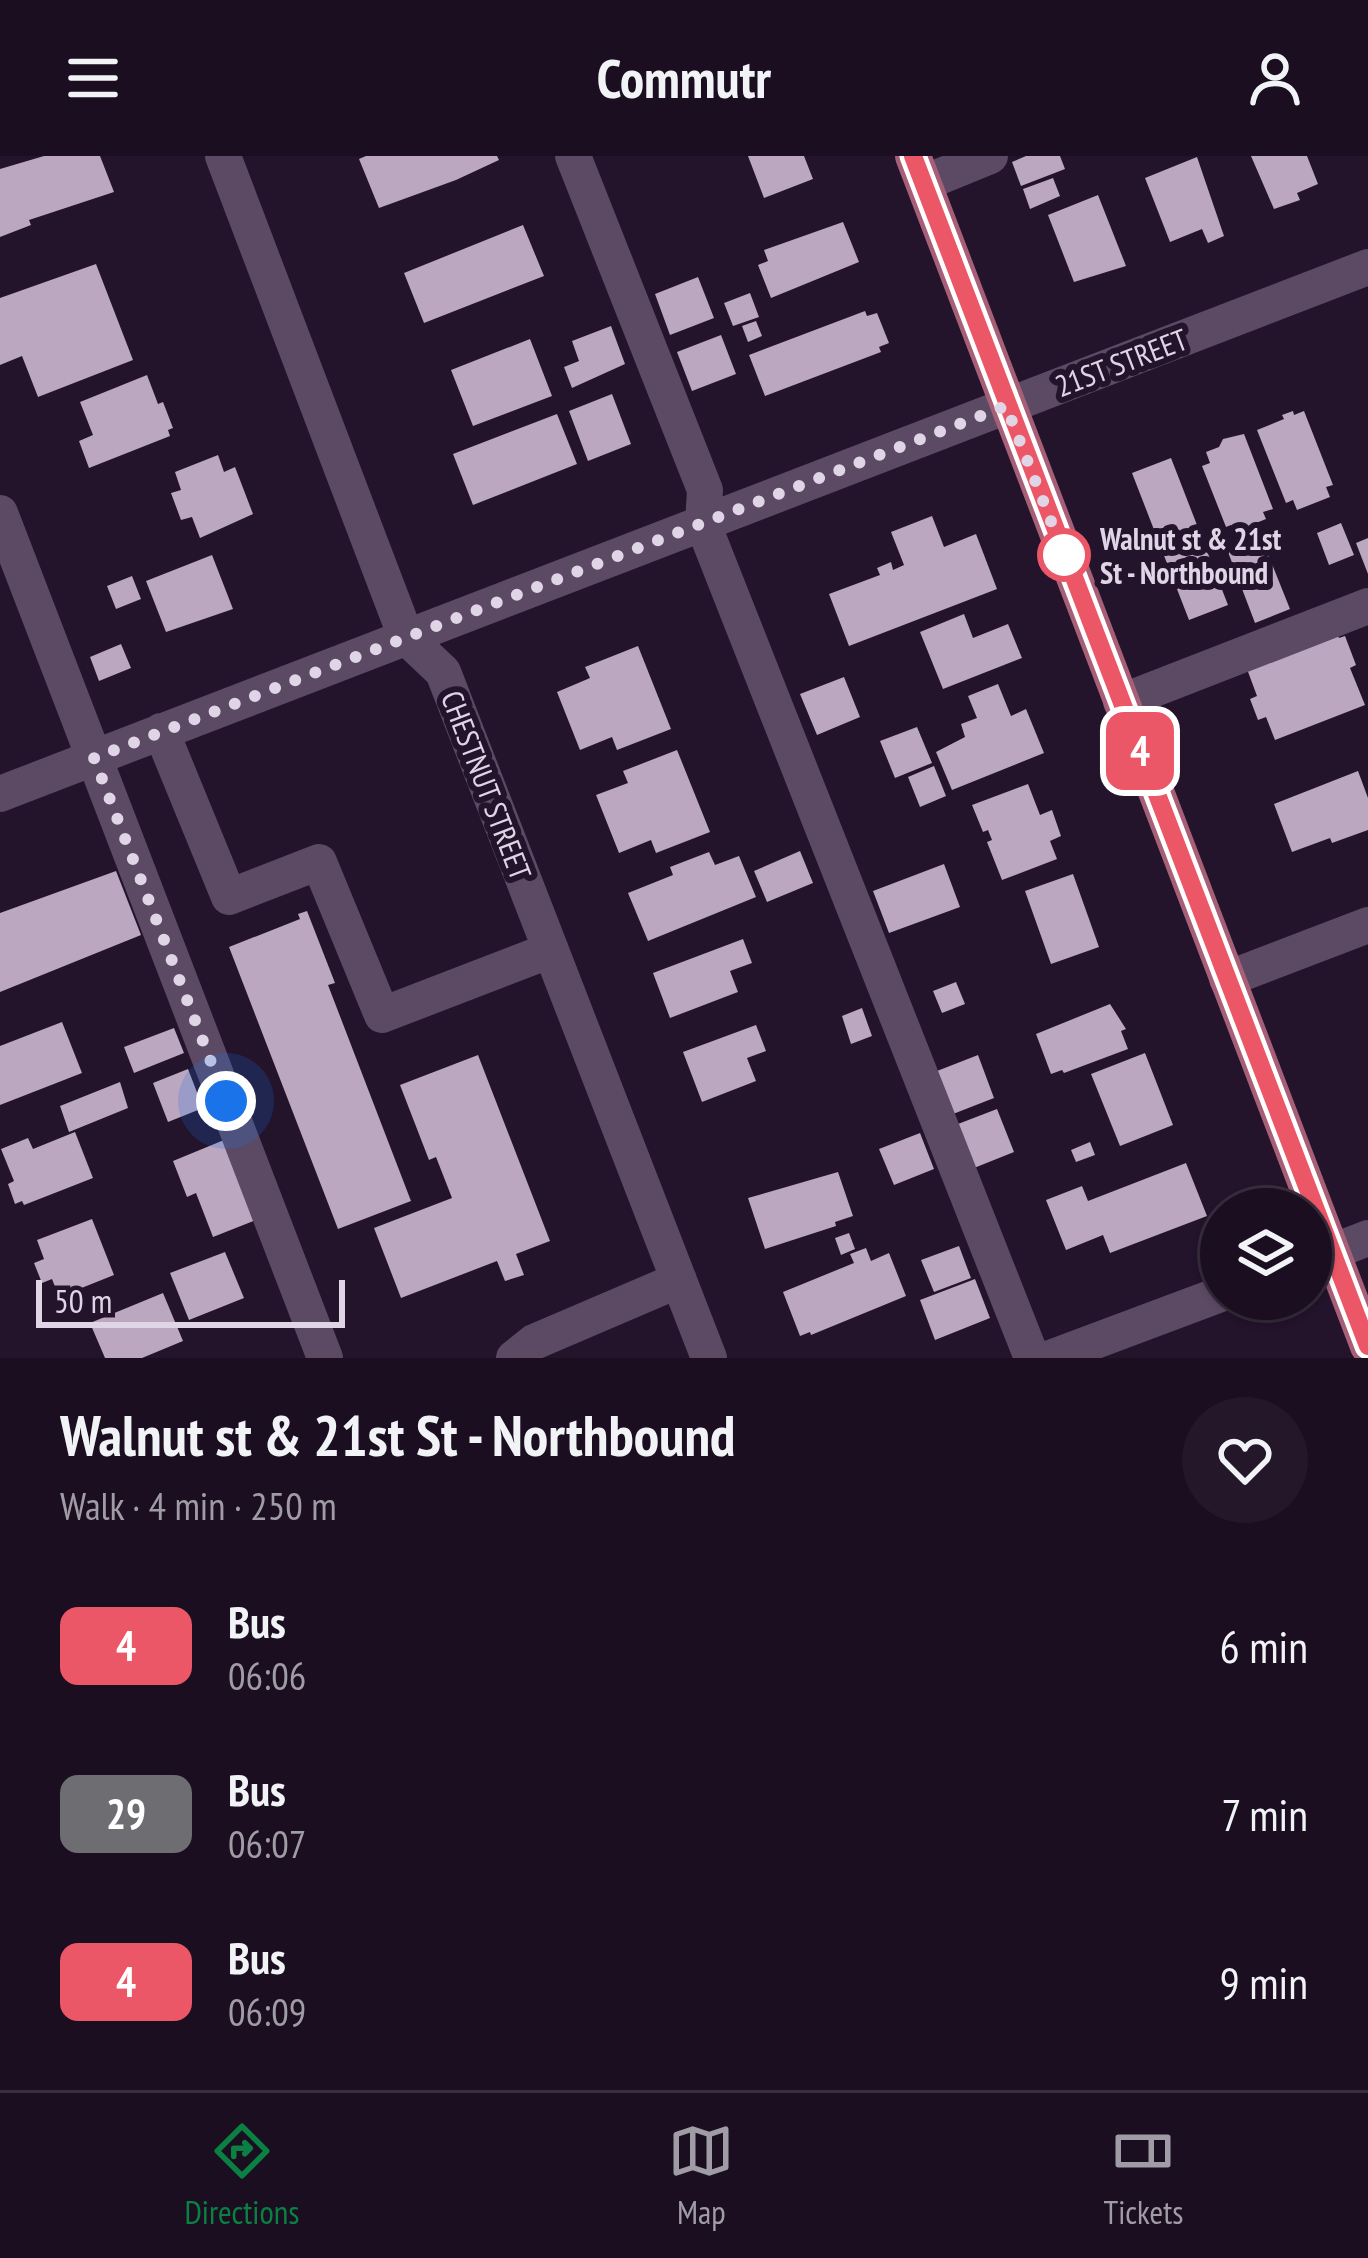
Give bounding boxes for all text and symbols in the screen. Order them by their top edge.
text: Commutr [597,43,771,113]
icon: menu [60,45,126,111]
icon: person [1242,45,1308,111]
street label: 21ST STREET [1049,319,1193,405]
place label: Walnut st & 21st St - Northbound [1099,519,1282,592]
marker: Walnut st & 21st St - Northbound [1039,530,1089,580]
street label: CHESTNUT STREET [433,685,541,885]
line badge: 4 [1101,712,1179,790]
text: 4 [1130,723,1150,778]
your location [196,1071,256,1131]
map controls [1200,1188,1332,1320]
button: layers [1200,1188,1332,1320]
scale bar [36,1274,345,1327]
text: 50 m [54,1279,112,1322]
button: heart [1182,1397,1308,1523]
text: Walnut st & 21st St - Northbound [60,1398,735,1472]
text: Walk · 4 min · 250 m [60,1480,337,1531]
text: Bus [228,1592,286,1650]
text: 6 min [1219,1617,1308,1675]
text: 4 [116,1618,136,1673]
text: 06:06 [228,1650,306,1701]
text: Bus [228,1760,286,1818]
text: 7 min [1221,1785,1308,1843]
text: 29 [106,1786,146,1841]
text: 06:07 [228,1818,306,1869]
text: Bus [228,1928,286,1986]
text: 9 min [1219,1953,1308,2011]
text: 4 [116,1954,136,2009]
text: 06:09 [228,1986,306,2037]
tab: Directions [185,2118,299,2233]
tab: Map [668,2118,734,2233]
tab: Tickets [1103,2118,1183,2233]

